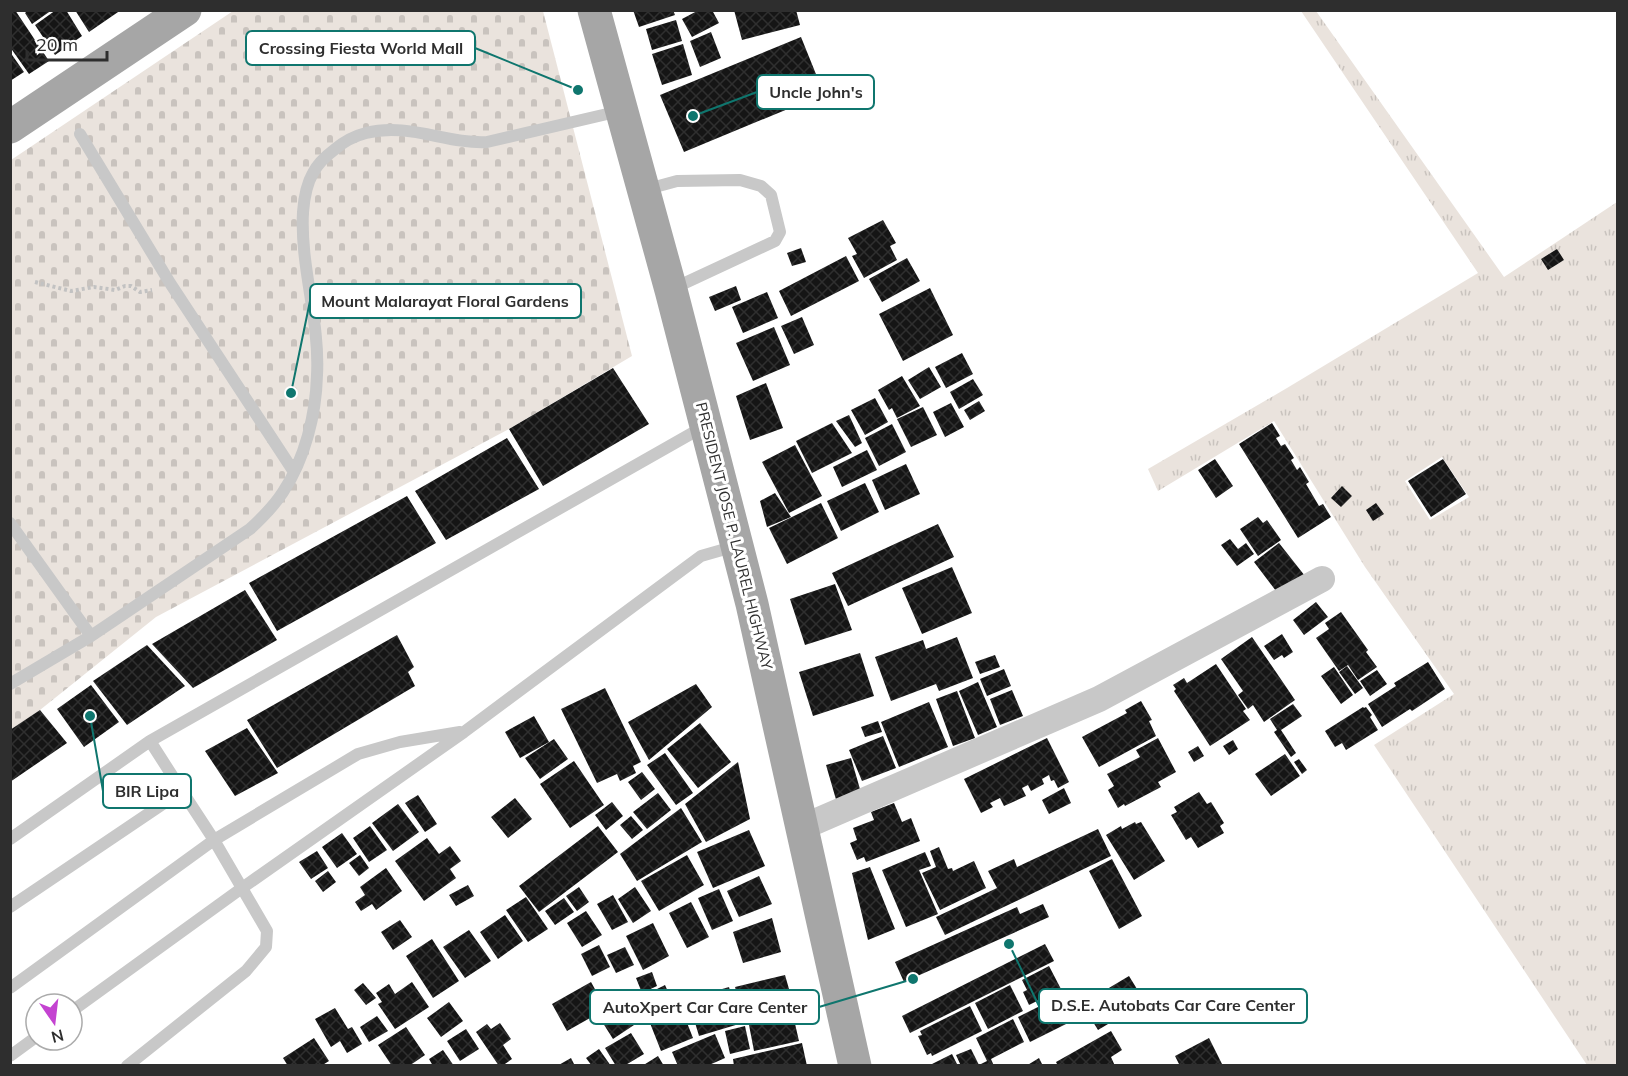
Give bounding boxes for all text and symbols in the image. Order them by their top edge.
scale bar [27,24,106,62]
callout: Crossing Fiesta World Mall [246,31,475,65]
text: 20 m [36,33,78,56]
text: Crossing Fiesta World Mall [259,38,463,58]
callout: Uncle John's [757,75,874,109]
text: Uncle John's [769,82,863,102]
callout: Mount Malarayat Floral Gardens [310,284,581,318]
text: Mount Malarayat Floral Gardens [321,291,569,311]
street label: PRESIDENT JOSE P. LAUREL HIGHWAY [692,400,777,672]
callout: BIR Lipa [103,774,191,808]
text: BIR Lipa [115,781,179,801]
callout: D.S.E. Autobats Car Care Center [1039,989,1307,1023]
callout: AutoXpert Car Care Center [590,990,819,1024]
north arrow [24,992,84,1052]
text: D.S.E. Autobats Car Care Center [1051,995,1296,1015]
text: AutoXpert Car Care Center [603,997,808,1017]
text: N [49,1025,66,1048]

